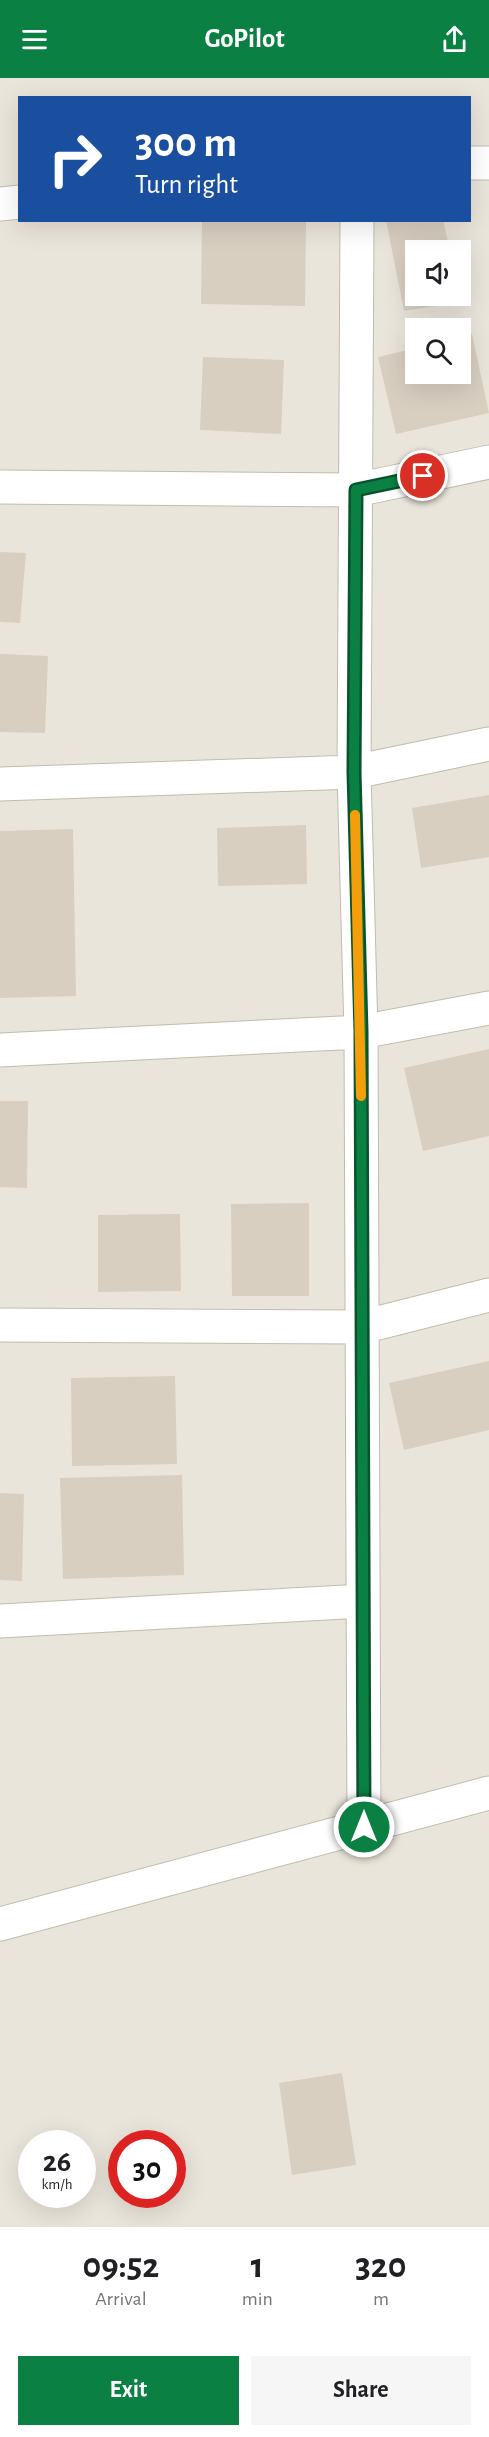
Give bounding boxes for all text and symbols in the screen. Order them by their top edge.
icon: menu [18,23,51,56]
icon: share [438,23,471,56]
text: GoPilot [204,25,285,52]
icon: right [36,120,114,198]
text: 300 m [135,122,237,164]
text: Turn right [135,171,238,198]
map controls [405,240,471,384]
button: sound [405,240,471,306]
button: search [405,318,471,384]
pin [397,450,448,501]
icon: arrive [406,459,439,492]
position arrow [332,1795,396,1859]
speed limit sign: 30 [108,2130,186,2208]
text: 26 [43,2147,71,2177]
text: km/h [42,2177,72,2192]
text: 09:52 [82,2248,159,2284]
text: 1 [251,2248,264,2284]
text: 320 [355,2248,407,2284]
text: Arrival [95,2289,147,2309]
text: min [242,2289,273,2309]
text: m [373,2289,389,2309]
button: Exit [18,2356,239,2425]
button: Share [251,2356,471,2425]

